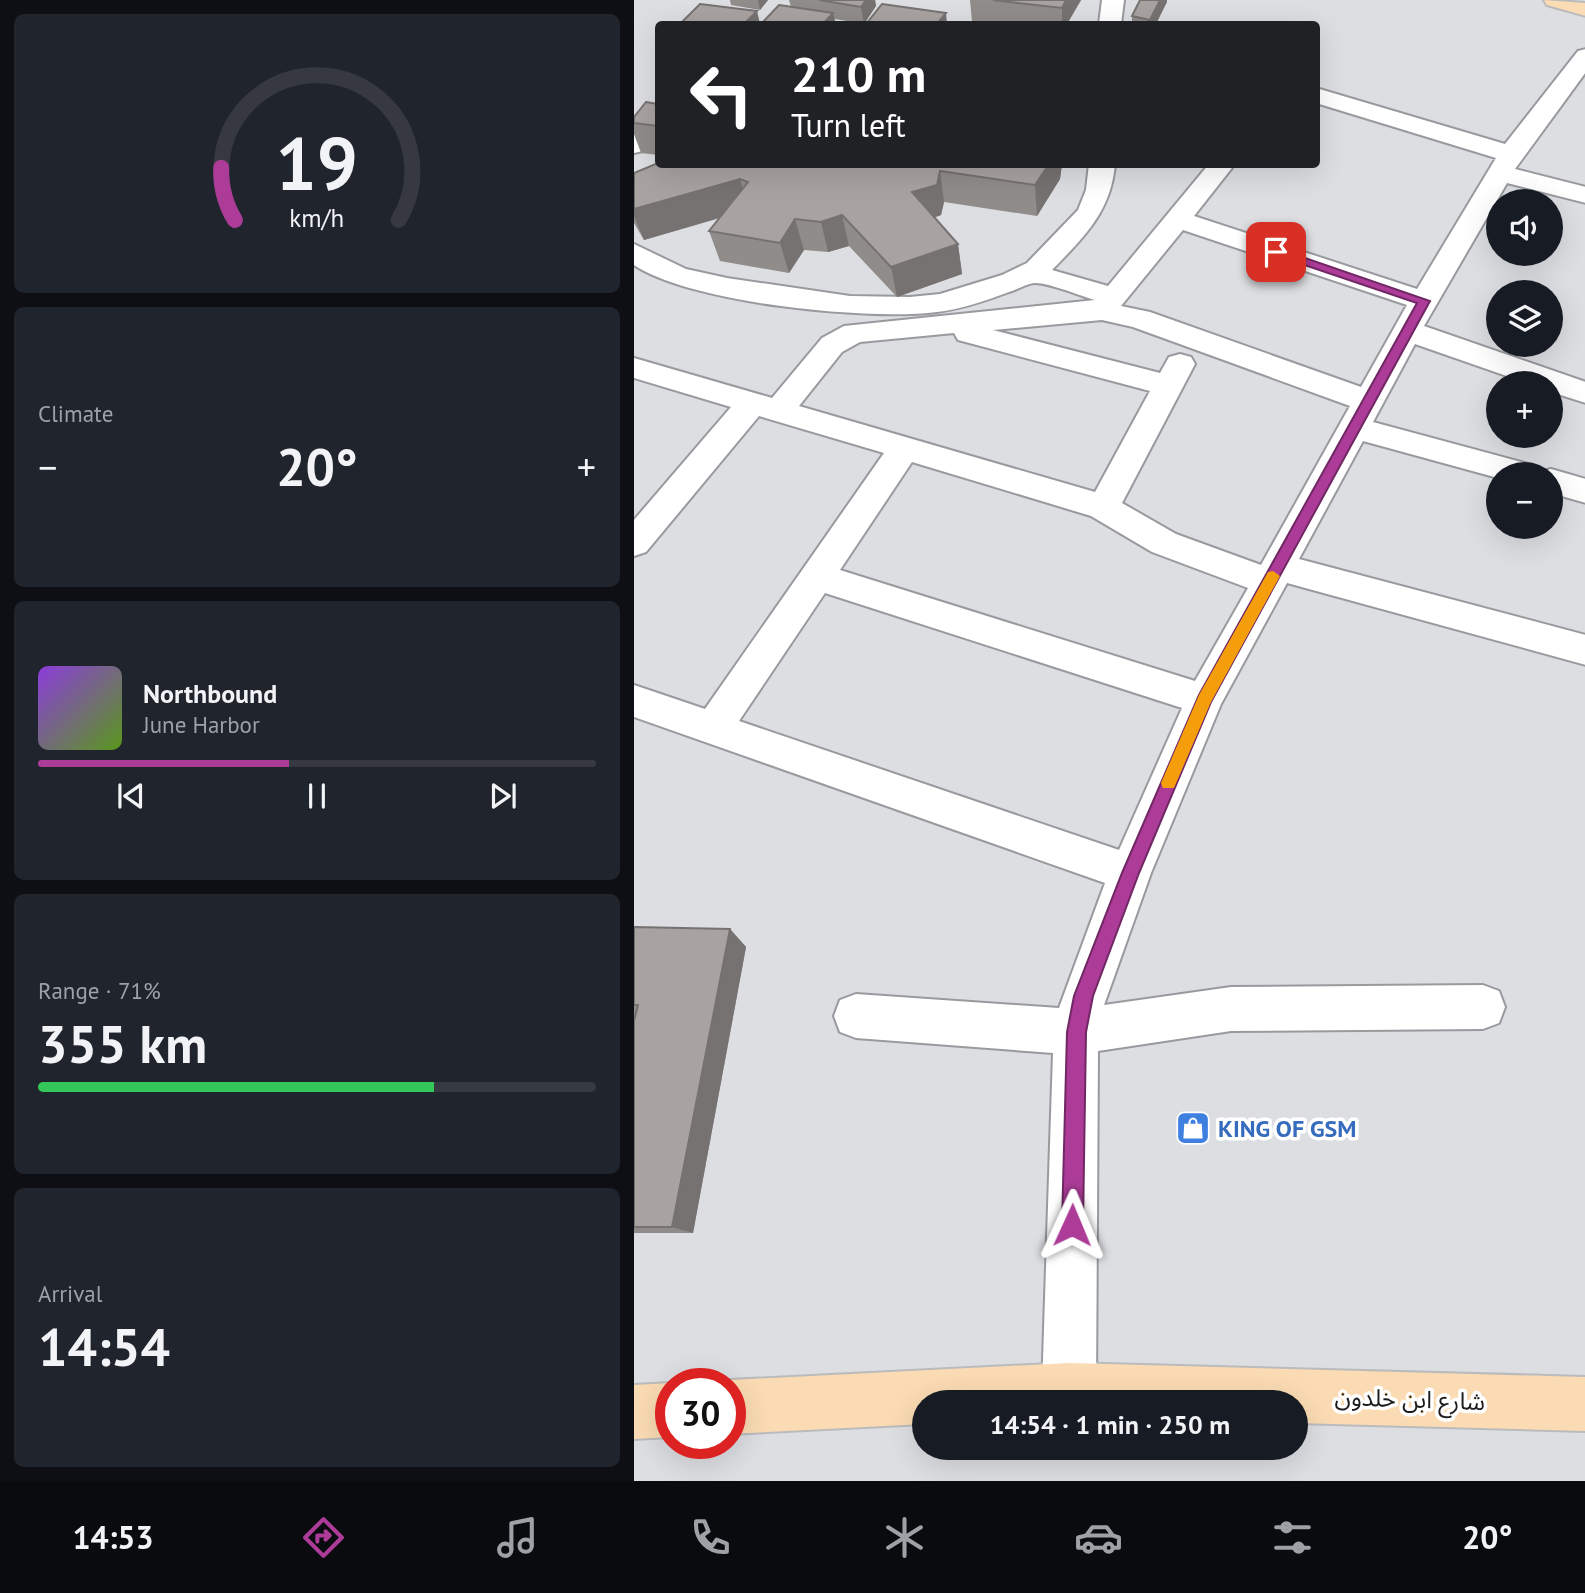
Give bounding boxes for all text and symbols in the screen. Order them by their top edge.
text: 210 m [791,42,926,106]
icon: left [676,49,767,140]
text: Turn left [791,104,906,146]
text: 19 [276,116,358,210]
map controls [1486,189,1563,539]
button: sound [1486,189,1563,266]
text: km/h [290,202,344,234]
pin [1246,222,1306,282]
icon: arrive [1257,233,1295,271]
button: layers [1486,280,1563,357]
button: + [1486,371,1563,448]
text: Climate [38,399,113,428]
text: 20° [276,433,358,500]
text: − [38,442,57,491]
text: + [577,442,596,491]
button: − [1486,462,1563,539]
text: Northbound [143,677,277,710]
text: June Harbor [143,710,260,739]
icon: previous [112,777,150,815]
icon: pause [298,777,336,815]
icon: next [484,777,522,815]
text: Range · 71% [38,976,161,1005]
text: 355 km [38,1010,207,1077]
shop icon: KING OF GSM [1174,1109,1212,1147]
place label: KING OF GSM [1218,1113,1356,1144]
position arrow [1035,1188,1109,1262]
text: Arrival [38,1279,102,1308]
text: 14:54 [38,1313,170,1380]
speed limit sign: 30 [655,1368,746,1459]
street label: شارع ابن خلدون [1334,1381,1486,1419]
text: 14:54 · 1 min · 250 m [990,1408,1230,1441]
icon: directions [299,1513,348,1562]
icon: music [493,1513,542,1562]
icon: phone [686,1513,735,1562]
icon: climate [880,1513,929,1562]
icon: car [1074,1513,1123,1562]
icon: filters [1268,1513,1317,1562]
text: 14:53 [72,1516,154,1558]
text: 20° [1462,1516,1513,1558]

